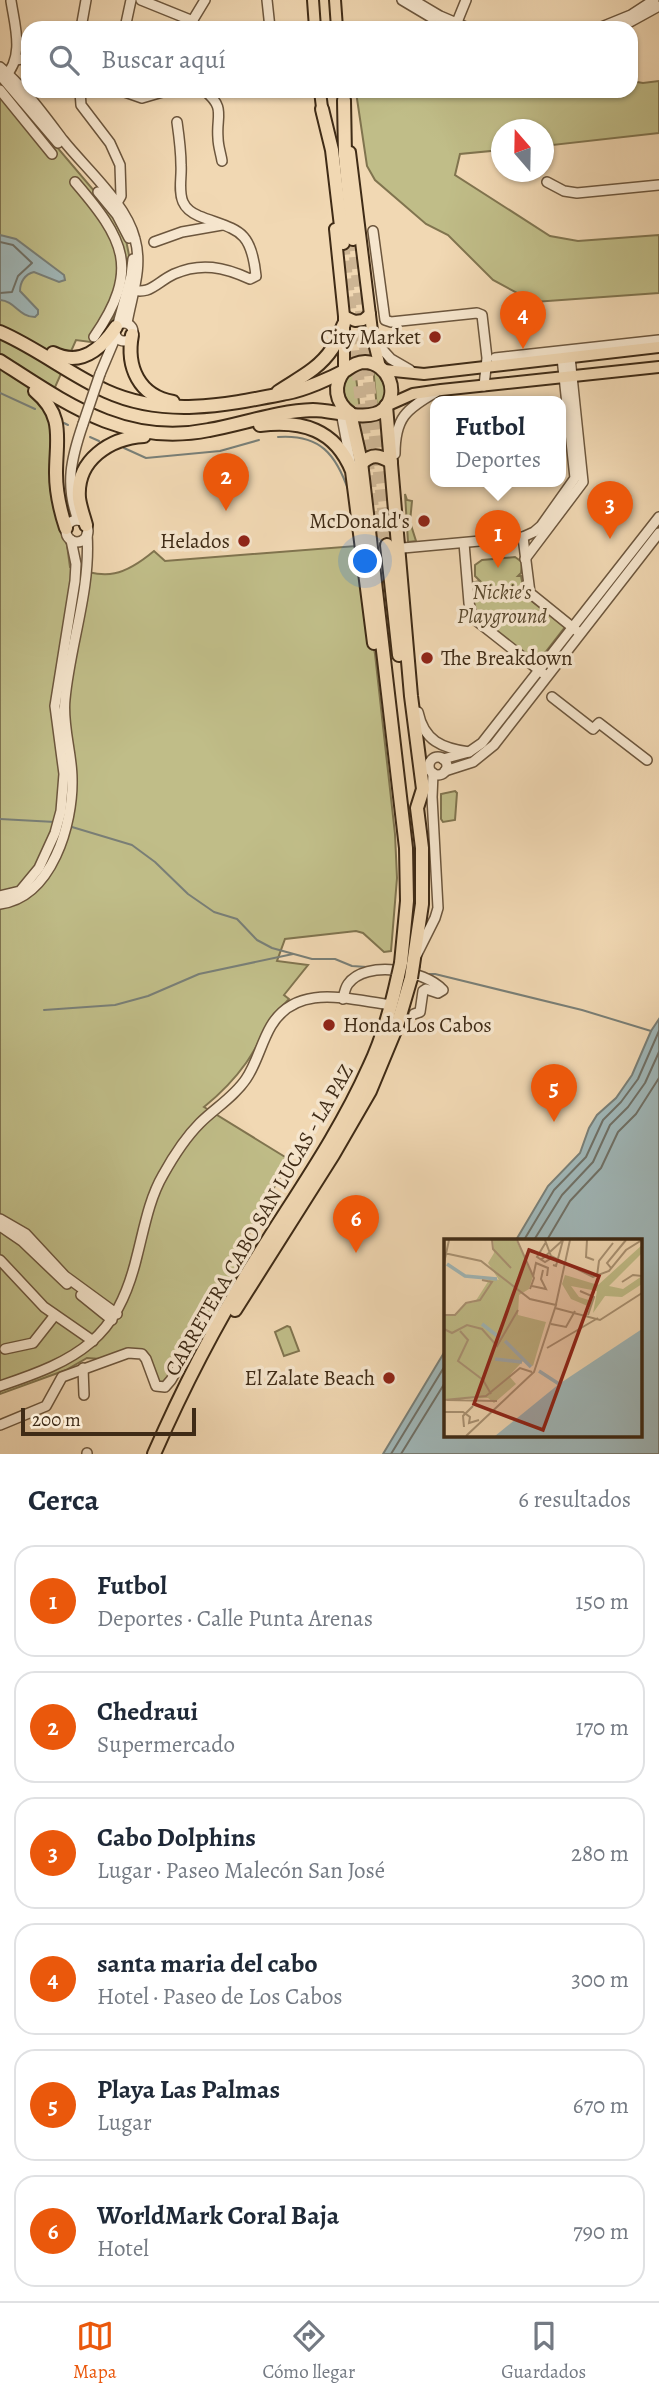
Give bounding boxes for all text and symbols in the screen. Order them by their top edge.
search box [21,21,638,98]
icon: search [45,41,83,79]
text: Buscar aquí [101,42,226,77]
north arrow [491,119,554,182]
pin: 4 [500,291,546,349]
place label: City Market [320,323,421,351]
marker: City Market [427,329,443,345]
popup [430,396,566,487]
text: Futbol [455,409,525,444]
text: Deportes [455,444,541,475]
pin: 2 [203,453,249,511]
pin: 3 [587,481,633,539]
place label: McDonald's [309,507,410,535]
pin: 1 [475,510,521,568]
marker: McDonald's [416,513,432,529]
place label: Helados [160,527,230,555]
marker: Helados [236,533,252,549]
your location [348,544,382,578]
park label: Nickie's Playground [457,578,547,630]
place label: The Breakdown [441,644,572,672]
marker: The Breakdown [419,650,435,666]
place label: Honda Los Cabos [343,1011,492,1039]
marker: Honda Los Cabos [321,1017,337,1033]
street label: CARRETERA CABO SAN LUCAS - LA PAZ [158,1059,360,1381]
pin: 5 [531,1064,577,1122]
pin: 6 [333,1195,379,1253]
inset map [444,1239,642,1436]
place label: El Zalate Beach [245,1364,375,1392]
marker: El Zalate Beach [381,1370,397,1386]
scale bar [21,1405,196,1437]
text: 200 m [32,1407,81,1433]
text: Cerca [28,1480,99,1520]
text: 6 resultados [518,1484,631,1515]
text: Futbol [97,1568,167,1603]
text: 1 [49,1586,57,1617]
text: 150 m [575,1586,629,1617]
text: Deportes · Calle Punta Arenas [97,1603,373,1634]
text: Chedraui [97,1694,198,1729]
text: 2 [47,1712,59,1743]
text: 170 m [576,1712,629,1743]
text: Supermercado [97,1729,235,1760]
text: Cabo Dolphins [97,1820,256,1855]
text: 3 [48,1838,58,1869]
text: 280 m [571,1838,629,1869]
text: Lugar · Paseo Malecón San José [97,1855,385,1886]
text: santa maria del cabo [97,1946,318,1981]
text: 4 [48,1964,58,1995]
text: 300 m [571,1964,629,1995]
text: Hotel · Paseo de Los Cabos [97,1981,343,2012]
text: Playa Las Palmas [97,2072,280,2107]
text: 5 [48,2090,58,2121]
text: 670 m [573,2090,629,2121]
text: Lugar [97,2107,152,2138]
text: WorldMark Coral Baja [97,2198,339,2233]
text: 6 [48,2216,58,2247]
text: 790 m [573,2216,629,2247]
text: Hotel [97,2233,149,2264]
tab: Mapa [73,2317,117,2385]
tab: Cómo llegar [262,2317,355,2385]
tab: Guardados [501,2317,586,2385]

